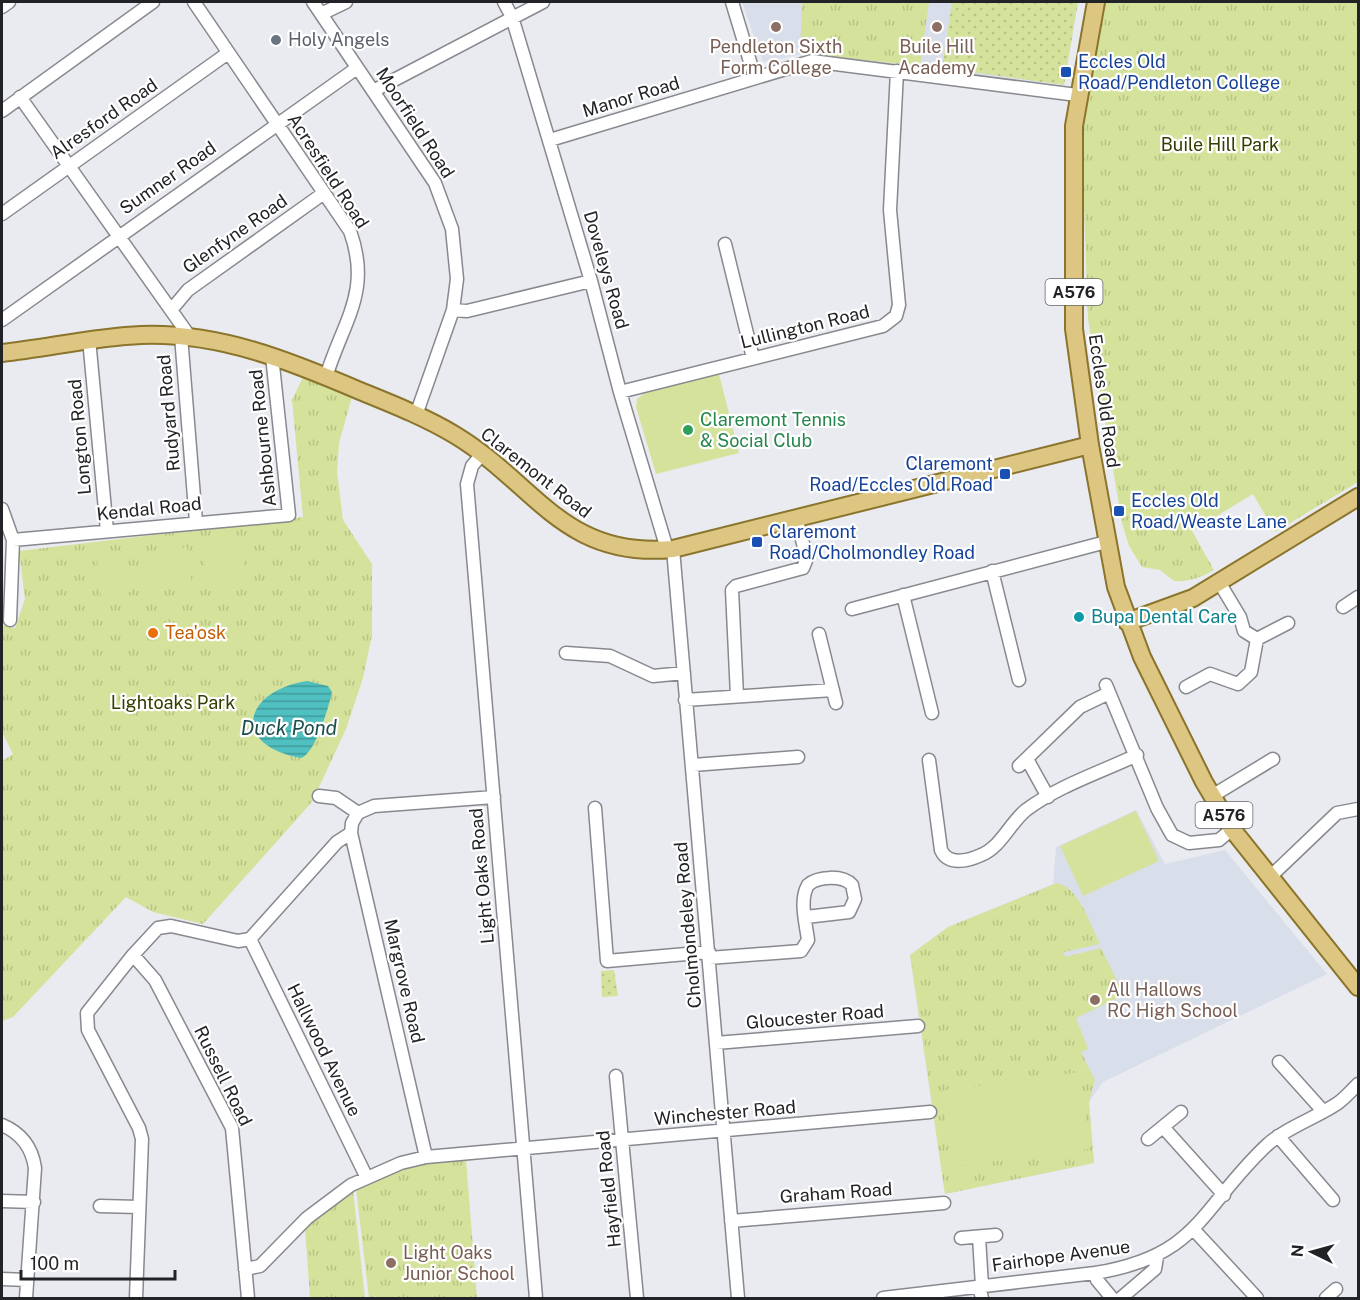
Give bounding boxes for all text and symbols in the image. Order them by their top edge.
marker: Pendleton Sixth Form College [769,20,783,34]
marker: Buile Hill Academy [930,20,944,34]
place label: Holy Angels [288,29,389,50]
marker: Holy Angels [269,33,283,47]
place label: Pendleton Sixth Form College [710,36,842,78]
place label: Buile Hill Academy [898,36,976,78]
place label: Eccles Old Road/Pendleton College [1078,51,1280,93]
street label: Moorfield Road [372,64,459,182]
marker: Eccles Old Road/Pendleton College [1059,65,1073,79]
street label: Manor Road [580,72,682,121]
street label: Alresford Road [46,74,161,163]
street label: Acresfield Road [283,109,373,232]
park label: Buile Hill Park [1161,134,1279,155]
street label: Sumner Road [115,137,220,219]
street label: Glenfyne Road [178,190,291,277]
street label: Doveleys Road [580,208,633,331]
road number: A576 [1046,279,1102,305]
street label: Lullington Road [738,300,872,353]
street label: Eccles Old Road [1085,333,1124,469]
street label: Rudyard Road [153,354,184,472]
street label: Ashbourne Road [245,368,280,508]
street label: Longton Road [64,378,95,496]
place label: Claremont Tennis & Social Club [700,409,846,451]
street label: Claremont Road [477,423,596,522]
marker: Claremont Tennis & Social Club [681,423,695,437]
place label: Claremont Road/Eccles Old Road [809,453,993,495]
marker: Claremont Road/Eccles Old Road [998,467,1012,481]
place label: Eccles Old Road/Weaste Lane [1131,490,1287,532]
street label: Kendal Road [95,493,203,524]
marker: Eccles Old Road/Weaste Lane [1112,504,1126,518]
place label: Claremont Road/Cholmondley Road [769,521,975,563]
marker: Claremont Road/Cholmondley Road [750,535,764,549]
place label: Bupa Dental Care [1091,606,1237,627]
marker: Bupa Dental Care [1072,610,1086,624]
place label: Tea'osk [165,622,226,643]
marker: Tea'osk [146,626,160,640]
park label: Lightoaks Park [111,692,235,713]
water label: Duck Pond [241,716,338,740]
road number: A576 [1196,802,1252,828]
street label: Light Oaks Road [465,807,498,945]
street label: Cholmondeley Road [670,841,705,1009]
street label: Margrove Road [380,917,429,1045]
place label: All Hallows RC High School [1107,979,1238,1021]
street label: Hallwood Avenue [283,980,366,1120]
marker: All Hallows RC High School [1088,993,1102,1007]
street label: Gloucester Road [745,1000,885,1033]
street label: Russell Road [190,1022,257,1129]
street label: Winchester Road [653,1096,797,1129]
street label: Hayfield Road [592,1129,625,1249]
street label: Graham Road [779,1178,893,1207]
north arrow [1282,1222,1342,1282]
street label: Fairhope Avenue [990,1235,1132,1276]
place label: Light Oaks Junior School [403,1242,515,1284]
scale bar [21,1243,176,1281]
text: N [1288,1244,1308,1258]
text: 100 m [30,1253,79,1274]
marker: Light Oaks Junior School [384,1256,398,1270]

